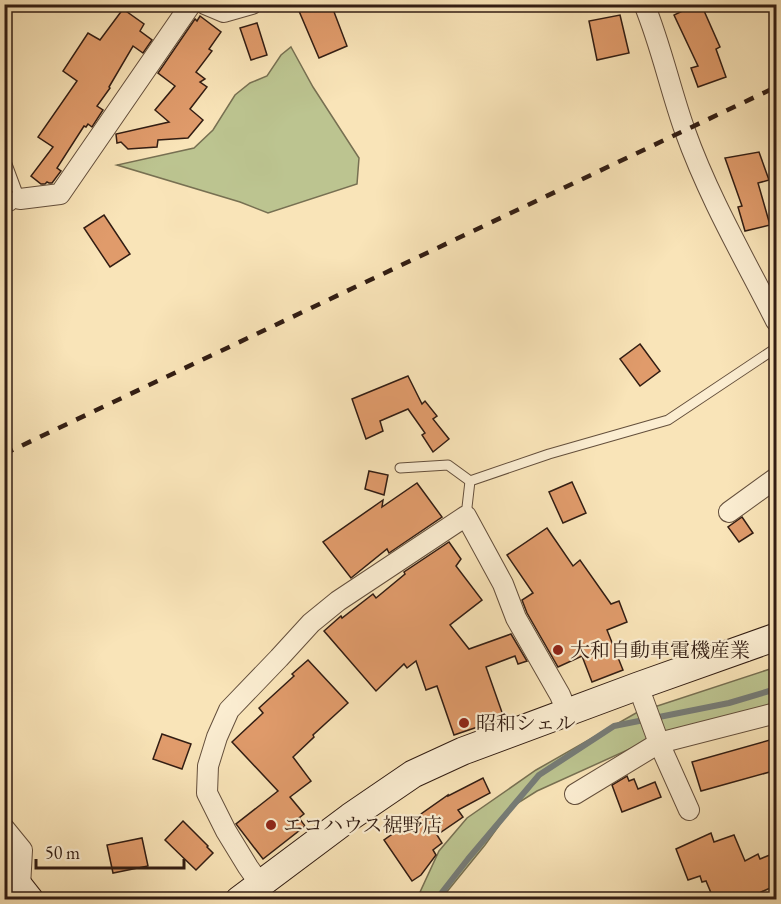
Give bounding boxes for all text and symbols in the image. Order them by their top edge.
place label: 大和自動車電機産業 [570,637,750,663]
marker: 大和自動車電機産業 [551,643,565,657]
place label: 昭和シェル [476,710,576,736]
marker: 昭和シェル [457,716,471,730]
place label: エコハウス裾野店 [283,812,442,838]
marker: エコハウス裾野店 [264,818,278,832]
scale bar [36,832,184,870]
text: 50 m [45,841,80,864]

